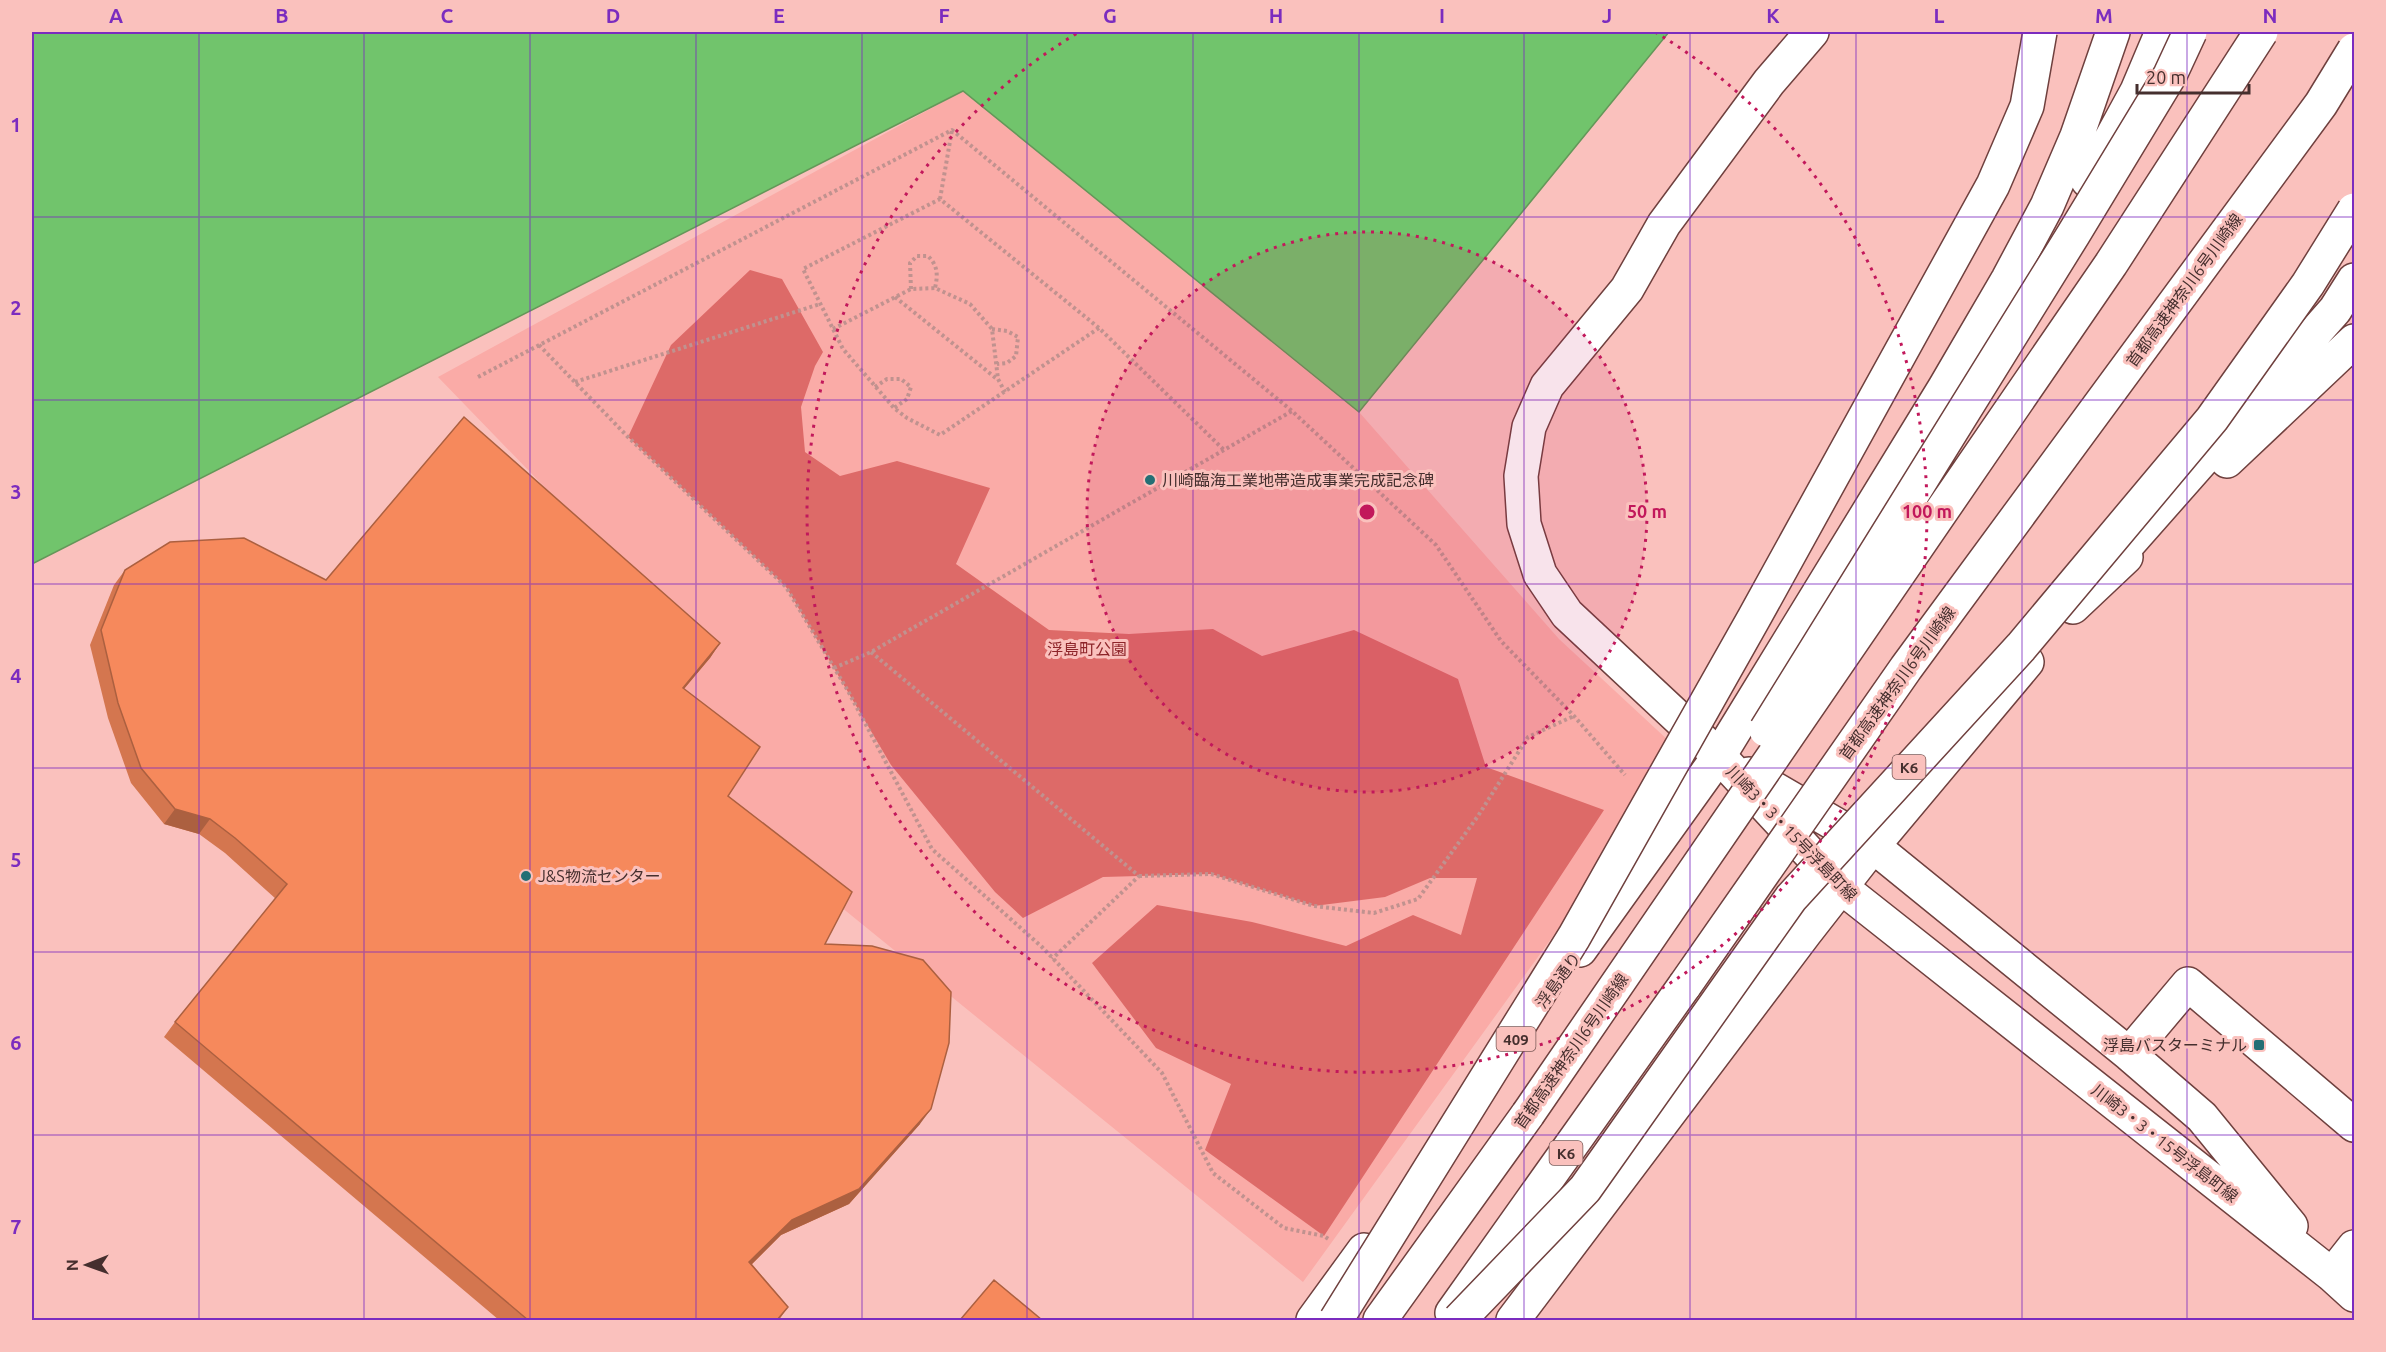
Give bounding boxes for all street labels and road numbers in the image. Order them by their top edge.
street label: 首都高速神奈川6号川崎線 [2122,210,2246,370]
street label: 首都高速神奈川6号川崎線 [1835,603,1959,763]
road number: K6 [1892,755,1926,779]
street label: 川崎3・3・15号浮島町線 [1723,762,1861,904]
street label: 浮島通り [1532,949,1584,1011]
street label: 首都高速神奈川6号川崎線 [1511,970,1631,1132]
road number: 409 [1496,1027,1536,1051]
street label: 川崎3・3・15号浮島町線 [2088,1080,2242,1206]
road number: K6 [1550,1141,1582,1165]

